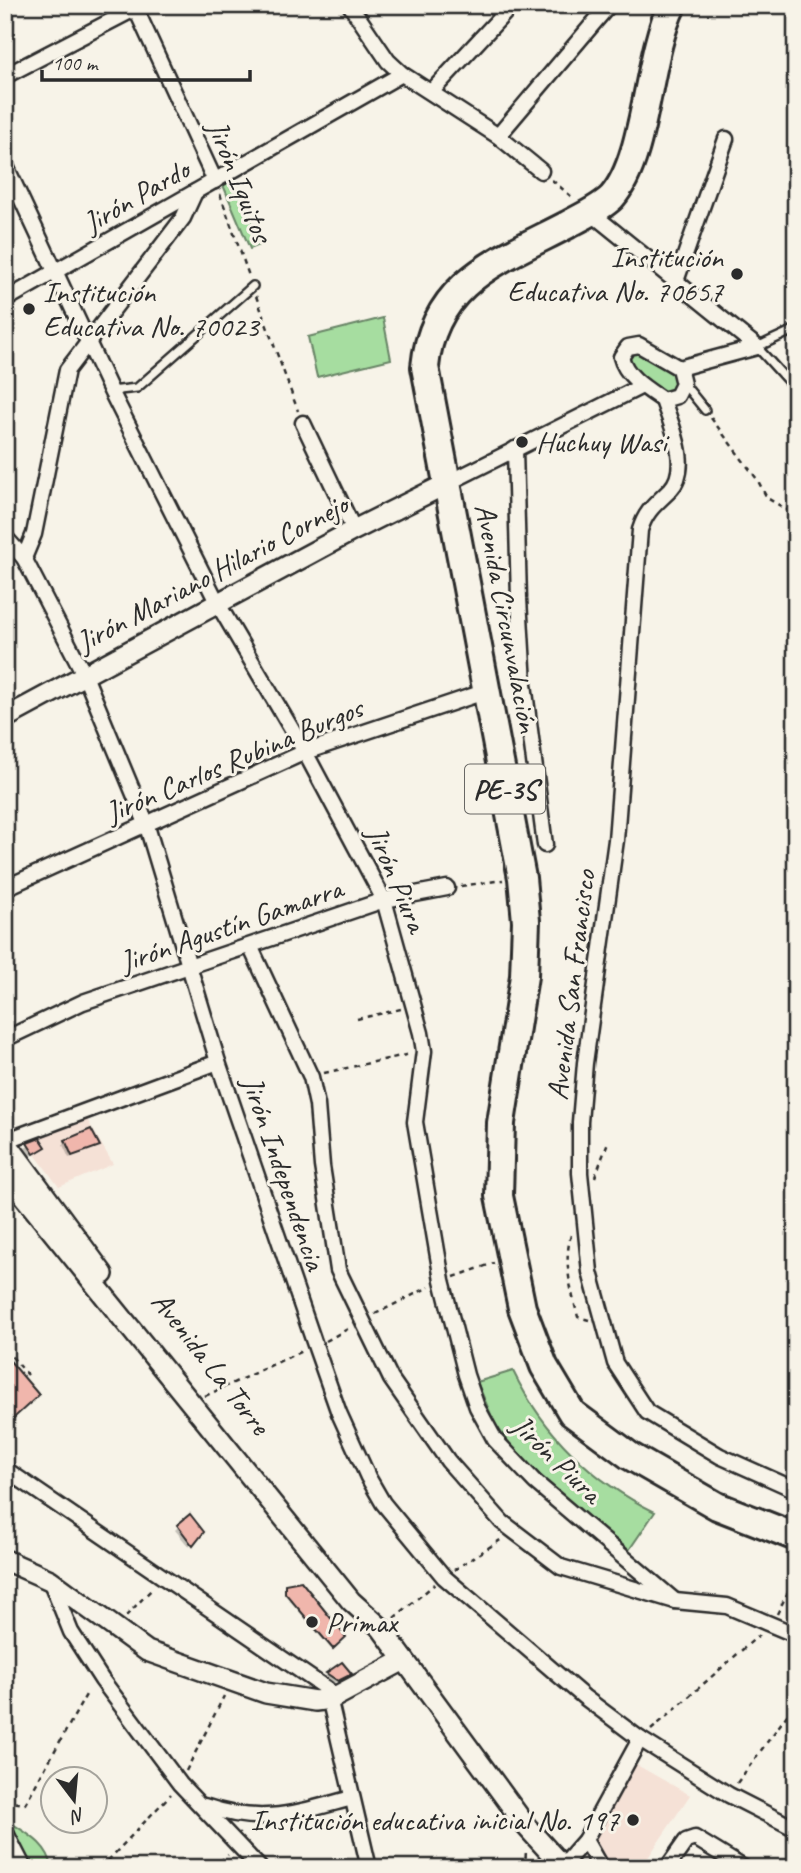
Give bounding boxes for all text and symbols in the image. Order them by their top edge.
scale bar [42,38,250,82]
text: 100 m [52,50,99,76]
street label: Jirón Iquitos [198,113,283,250]
street label: Jirón Pardo [74,149,199,243]
place label: Institución Educativa No. 70657 [507,238,724,310]
marker: Institución Educativa No. 70657 [729,266,745,282]
place label: Institución Educativa No. 70023 [43,273,261,345]
marker: Institución Educativa No. 70023 [21,301,37,317]
place label: Huchuy Wasi [536,423,670,461]
marker: Huchuy Wasi [514,434,530,450]
street label: Jirón Mariano Hilario Cornejo [68,484,357,662]
street label: Avenida Circunvalación [466,500,548,737]
street label: Jirón Carlos Rubina Burgos [98,688,371,832]
road number: PE-3S [465,764,545,814]
street label: Jirón Piura [357,819,437,940]
street label: Avenida San Francisco [538,867,604,1102]
street label: Jirón Agustín Gamarra [113,868,350,981]
street label: Jirón Independencia [232,1069,335,1277]
street label: Avenida La Torre [143,1284,280,1444]
street label: Jirón Piura [502,1405,612,1513]
place label: Primax [326,1603,400,1641]
marker: Primax [304,1614,320,1630]
north arrow [38,1764,108,1834]
place label: Institución educativa inicial No. 197 [251,1801,620,1839]
text: N [66,1802,87,1829]
marker: Institución educativa inicial No. 197 [625,1812,641,1828]

